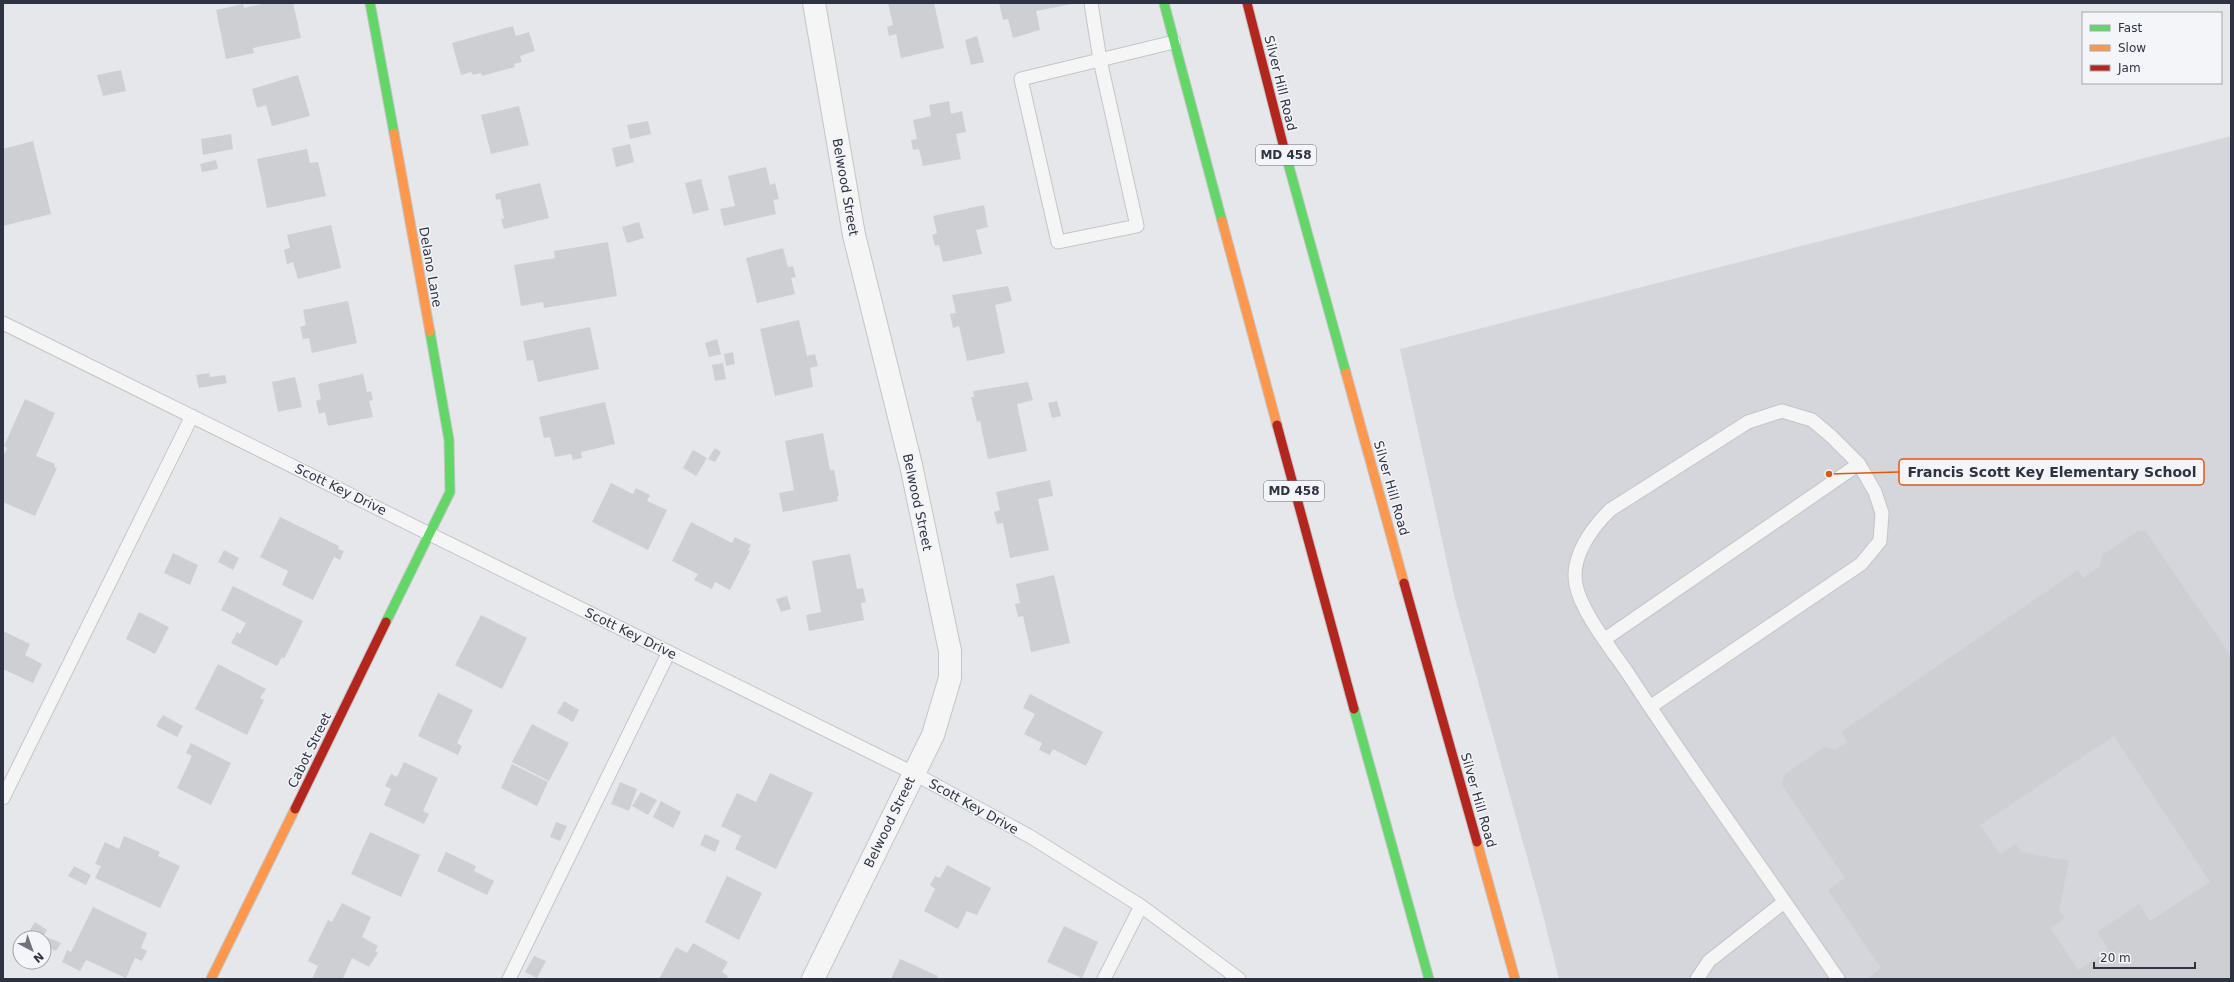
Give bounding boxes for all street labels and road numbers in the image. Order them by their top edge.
street label: Silver Hill Road [1261,34,1300,132]
street label: Belwood Street [830,137,861,237]
road number: MD 458 [1256,145,1316,165]
street label: Delano Lane [416,226,445,308]
street label: Silver Hill Road [1371,439,1412,537]
street label: Belwood Street [900,452,935,552]
street label: Scott Key Drive [293,461,389,518]
road number: MD 458 [1264,481,1324,501]
street label: Scott Key Drive [583,605,679,662]
street label: Cabot Street [285,710,334,790]
street label: Silver Hill Road [1458,751,1499,849]
street label: Belwood Street [861,774,918,870]
street label: Scott Key Drive [926,776,1021,837]

